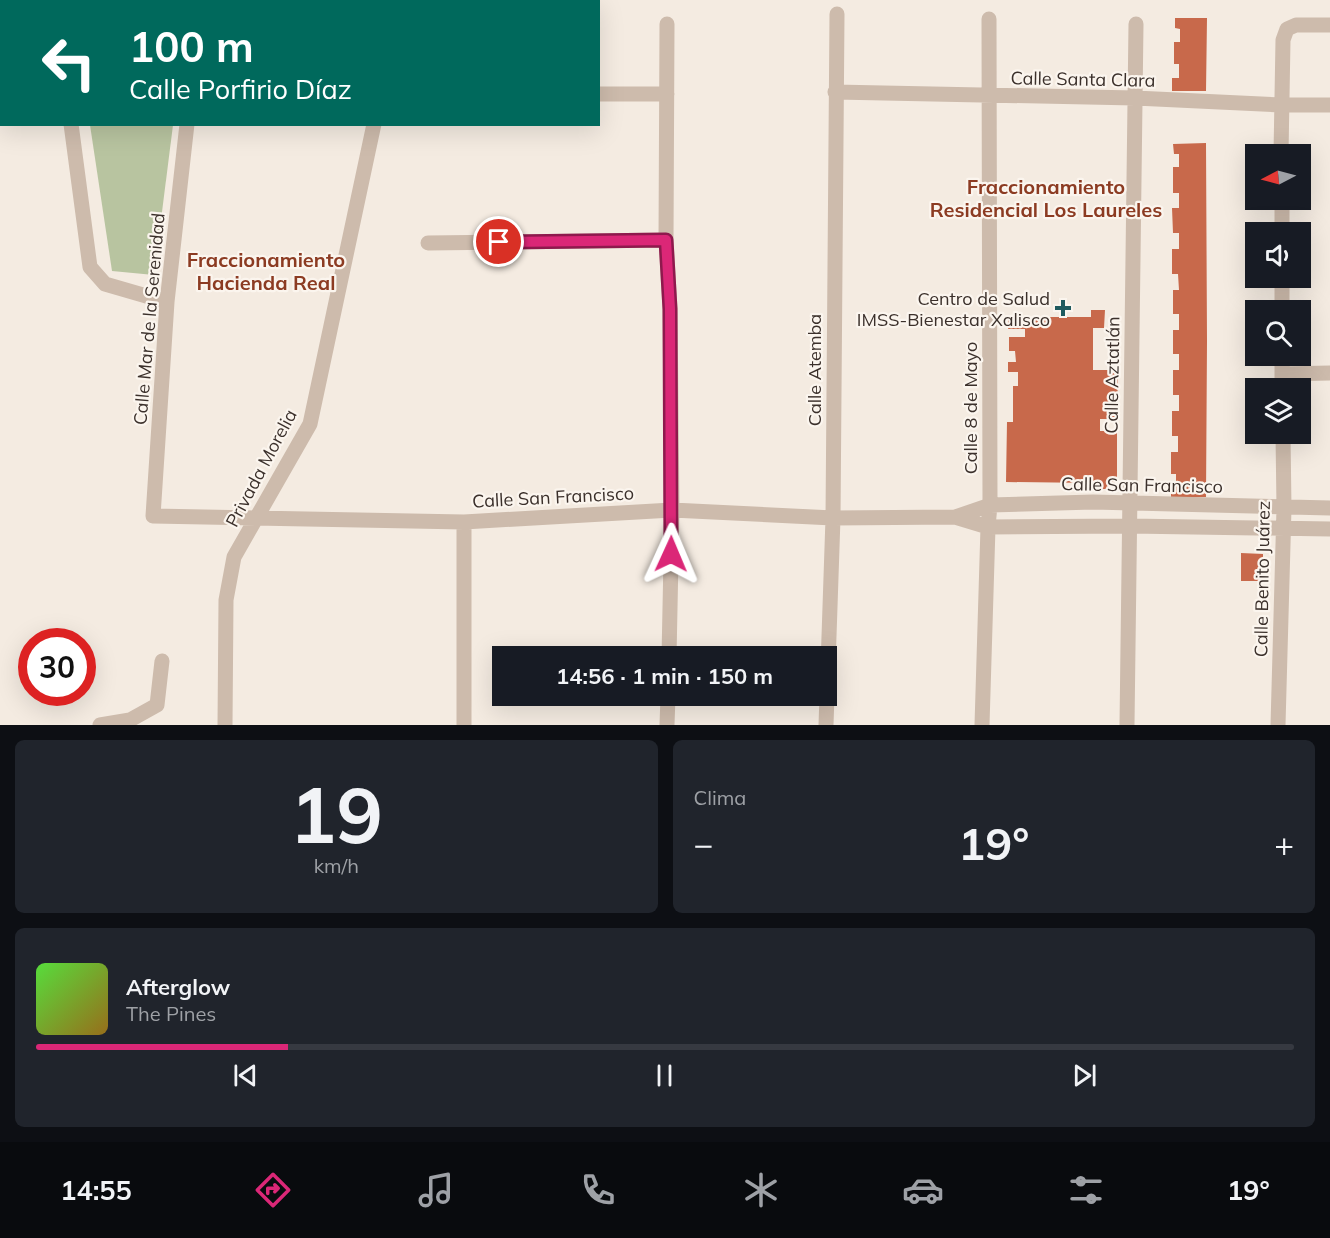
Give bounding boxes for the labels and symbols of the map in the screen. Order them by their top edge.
street label: Calle Santa Clara [1010,66,1156,92]
north arrow [1245,144,1311,210]
district label: Fraccionamiento Residencial Los Laureles [930,174,1162,222]
street label: Calle Mar de la Serenidad [128,212,170,426]
pin [473,216,524,267]
district label: Fraccionamiento Hacienda Real [187,247,345,295]
place label: Centro de Salud IMSS-Bienestar Xalisco [857,287,1050,331]
marker: Centro de Salud IMSS-Bienestar Xalisco [1054,299,1072,317]
street label: Calle Atemba [803,314,826,426]
street label: Calle Aztatlán [1099,316,1125,434]
street label: Calle 8 de Mayo [959,342,982,474]
street label: Privada Morelia [220,405,302,531]
street label: Calle San Francisco [1061,472,1223,498]
street label: Calle San Francisco [472,481,634,513]
street label: Calle Benito Juárez [1249,501,1275,657]
position arrow [639,522,703,586]
speed limit sign: 30 [18,628,96,706]

